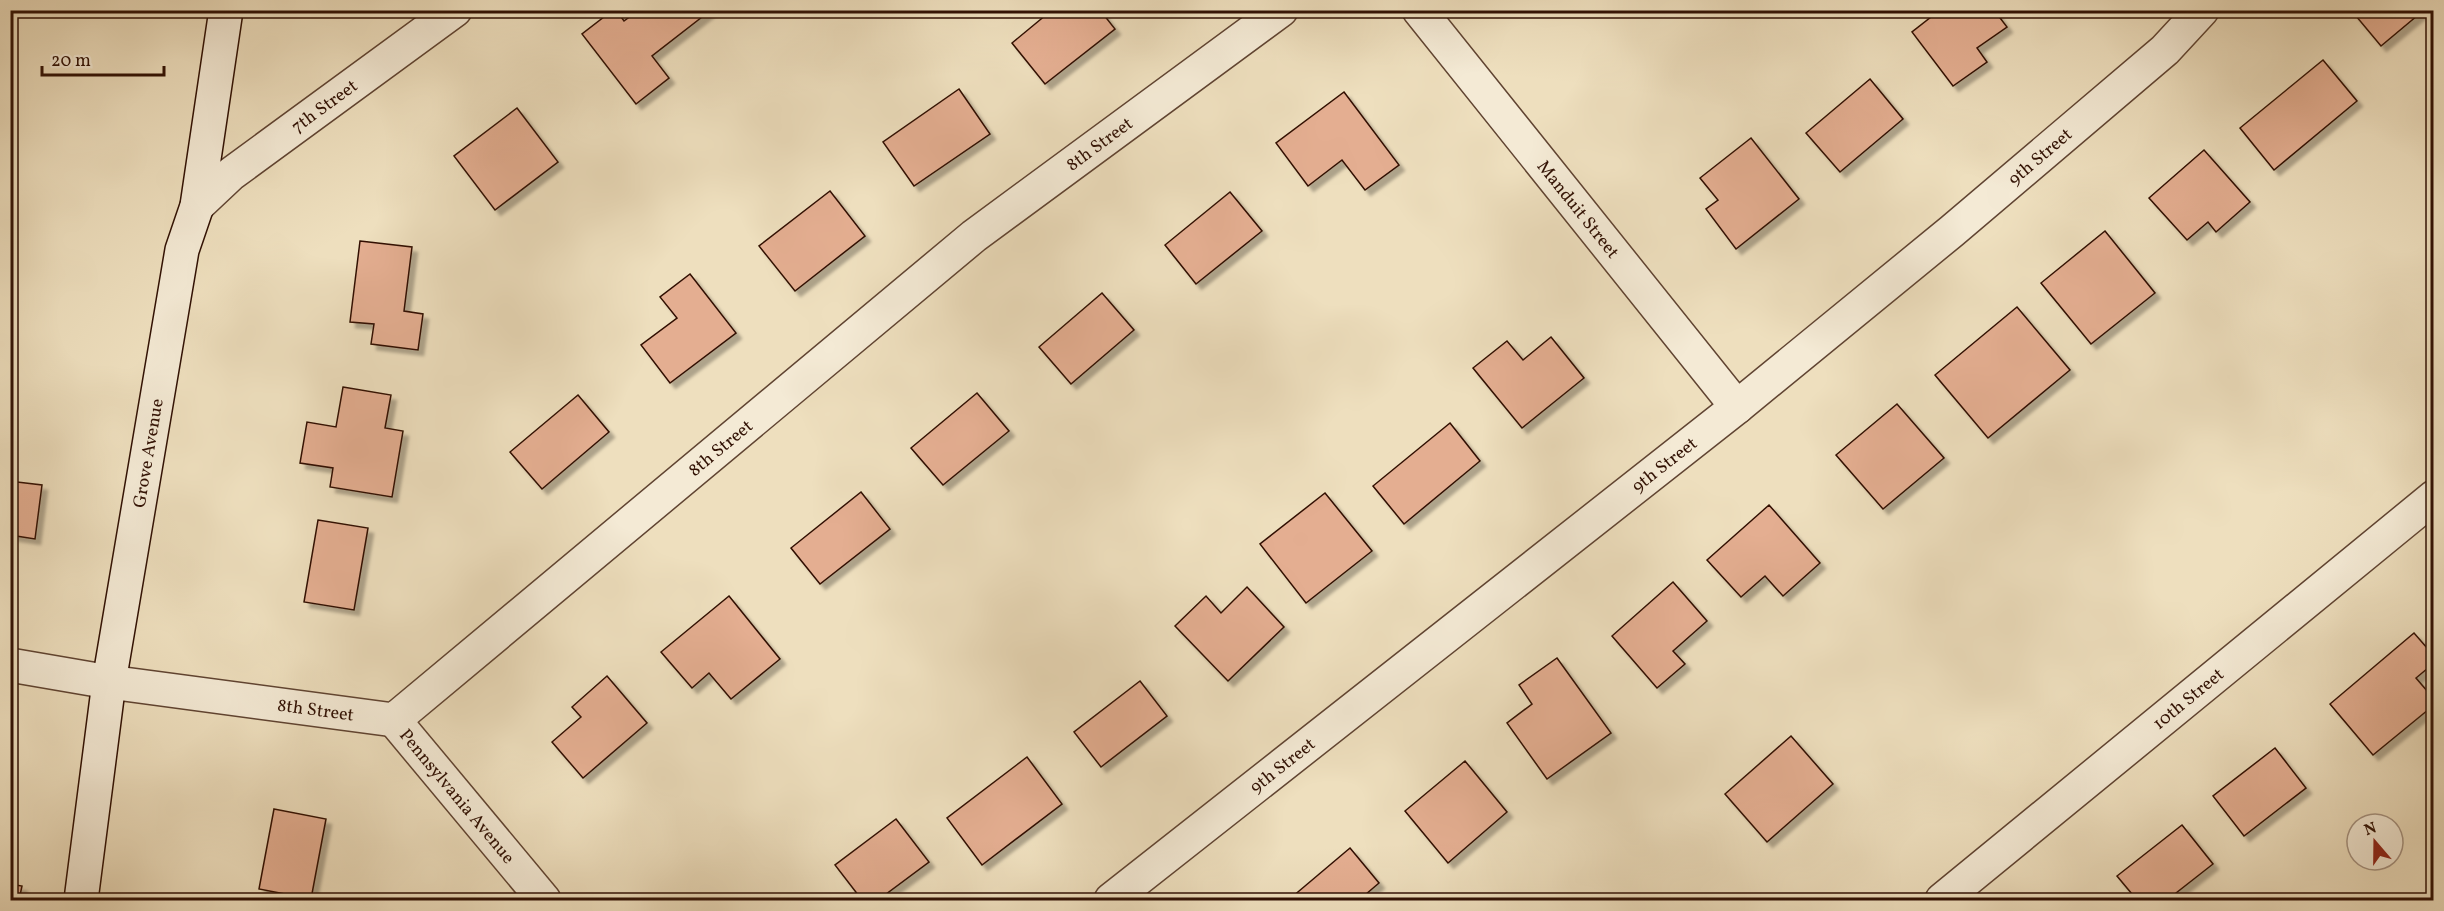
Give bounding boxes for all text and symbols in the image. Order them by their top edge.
scale bar [42,39,164,77]
text: 20 m [51,49,91,74]
street label: 7th Street [287,74,363,140]
street label: 8th Street [1062,112,1139,178]
street label: 9th Street [2003,123,2078,192]
street label: Manduit Street [1530,156,1624,264]
street label: Grove Avenue [128,397,171,510]
street label: 8th Street [684,415,759,483]
street label: 9th Street [1627,432,1703,499]
street label: 10th Street [2148,663,2230,736]
street label: 8th Street [276,694,355,729]
street label: Pennsylvania Avenue [393,724,520,870]
street label: 9th Street [1245,733,1321,800]
north arrow [2345,812,2405,872]
text: N [2361,817,2380,842]

